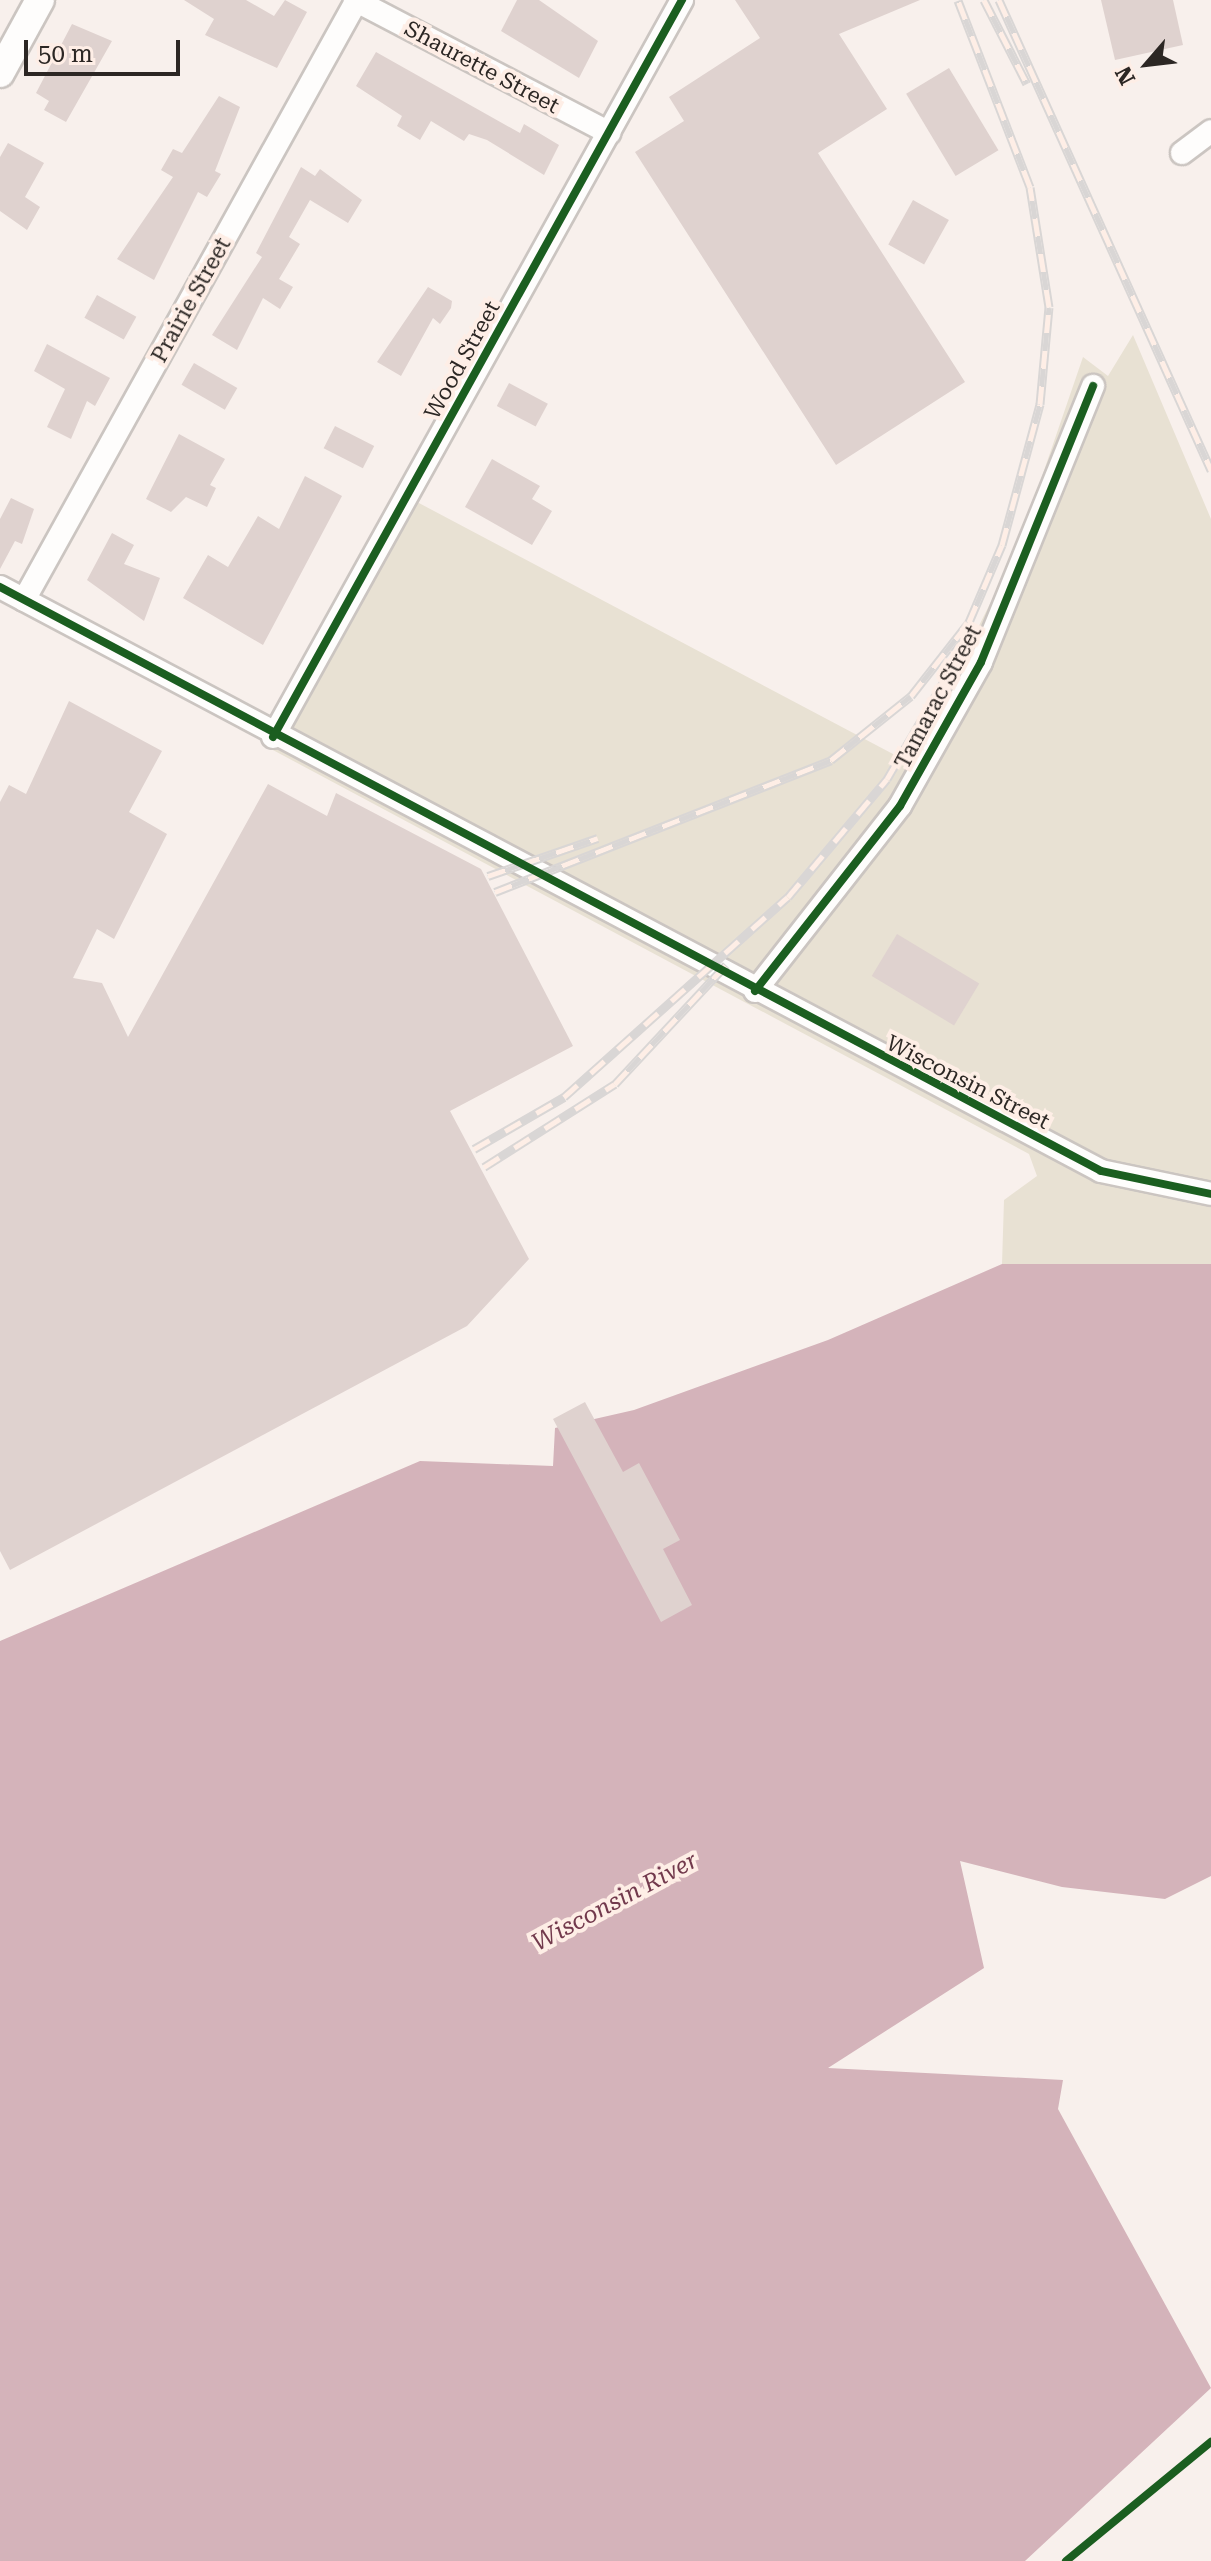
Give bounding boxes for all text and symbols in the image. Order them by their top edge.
street label: Shaurette Street [400,15,564,119]
scale bar [28,24,184,74]
north arrow [1107,24,1187,104]
text: 50 m [38,40,93,68]
text: N [1110,62,1140,89]
street label: Prairie Street [146,233,236,367]
street label: Wood Street [419,296,505,424]
street label: Tamarac Street [889,621,987,773]
street label: Wisconsin Street [882,1029,1054,1135]
water label: Wisconsin River [527,1846,703,1958]

